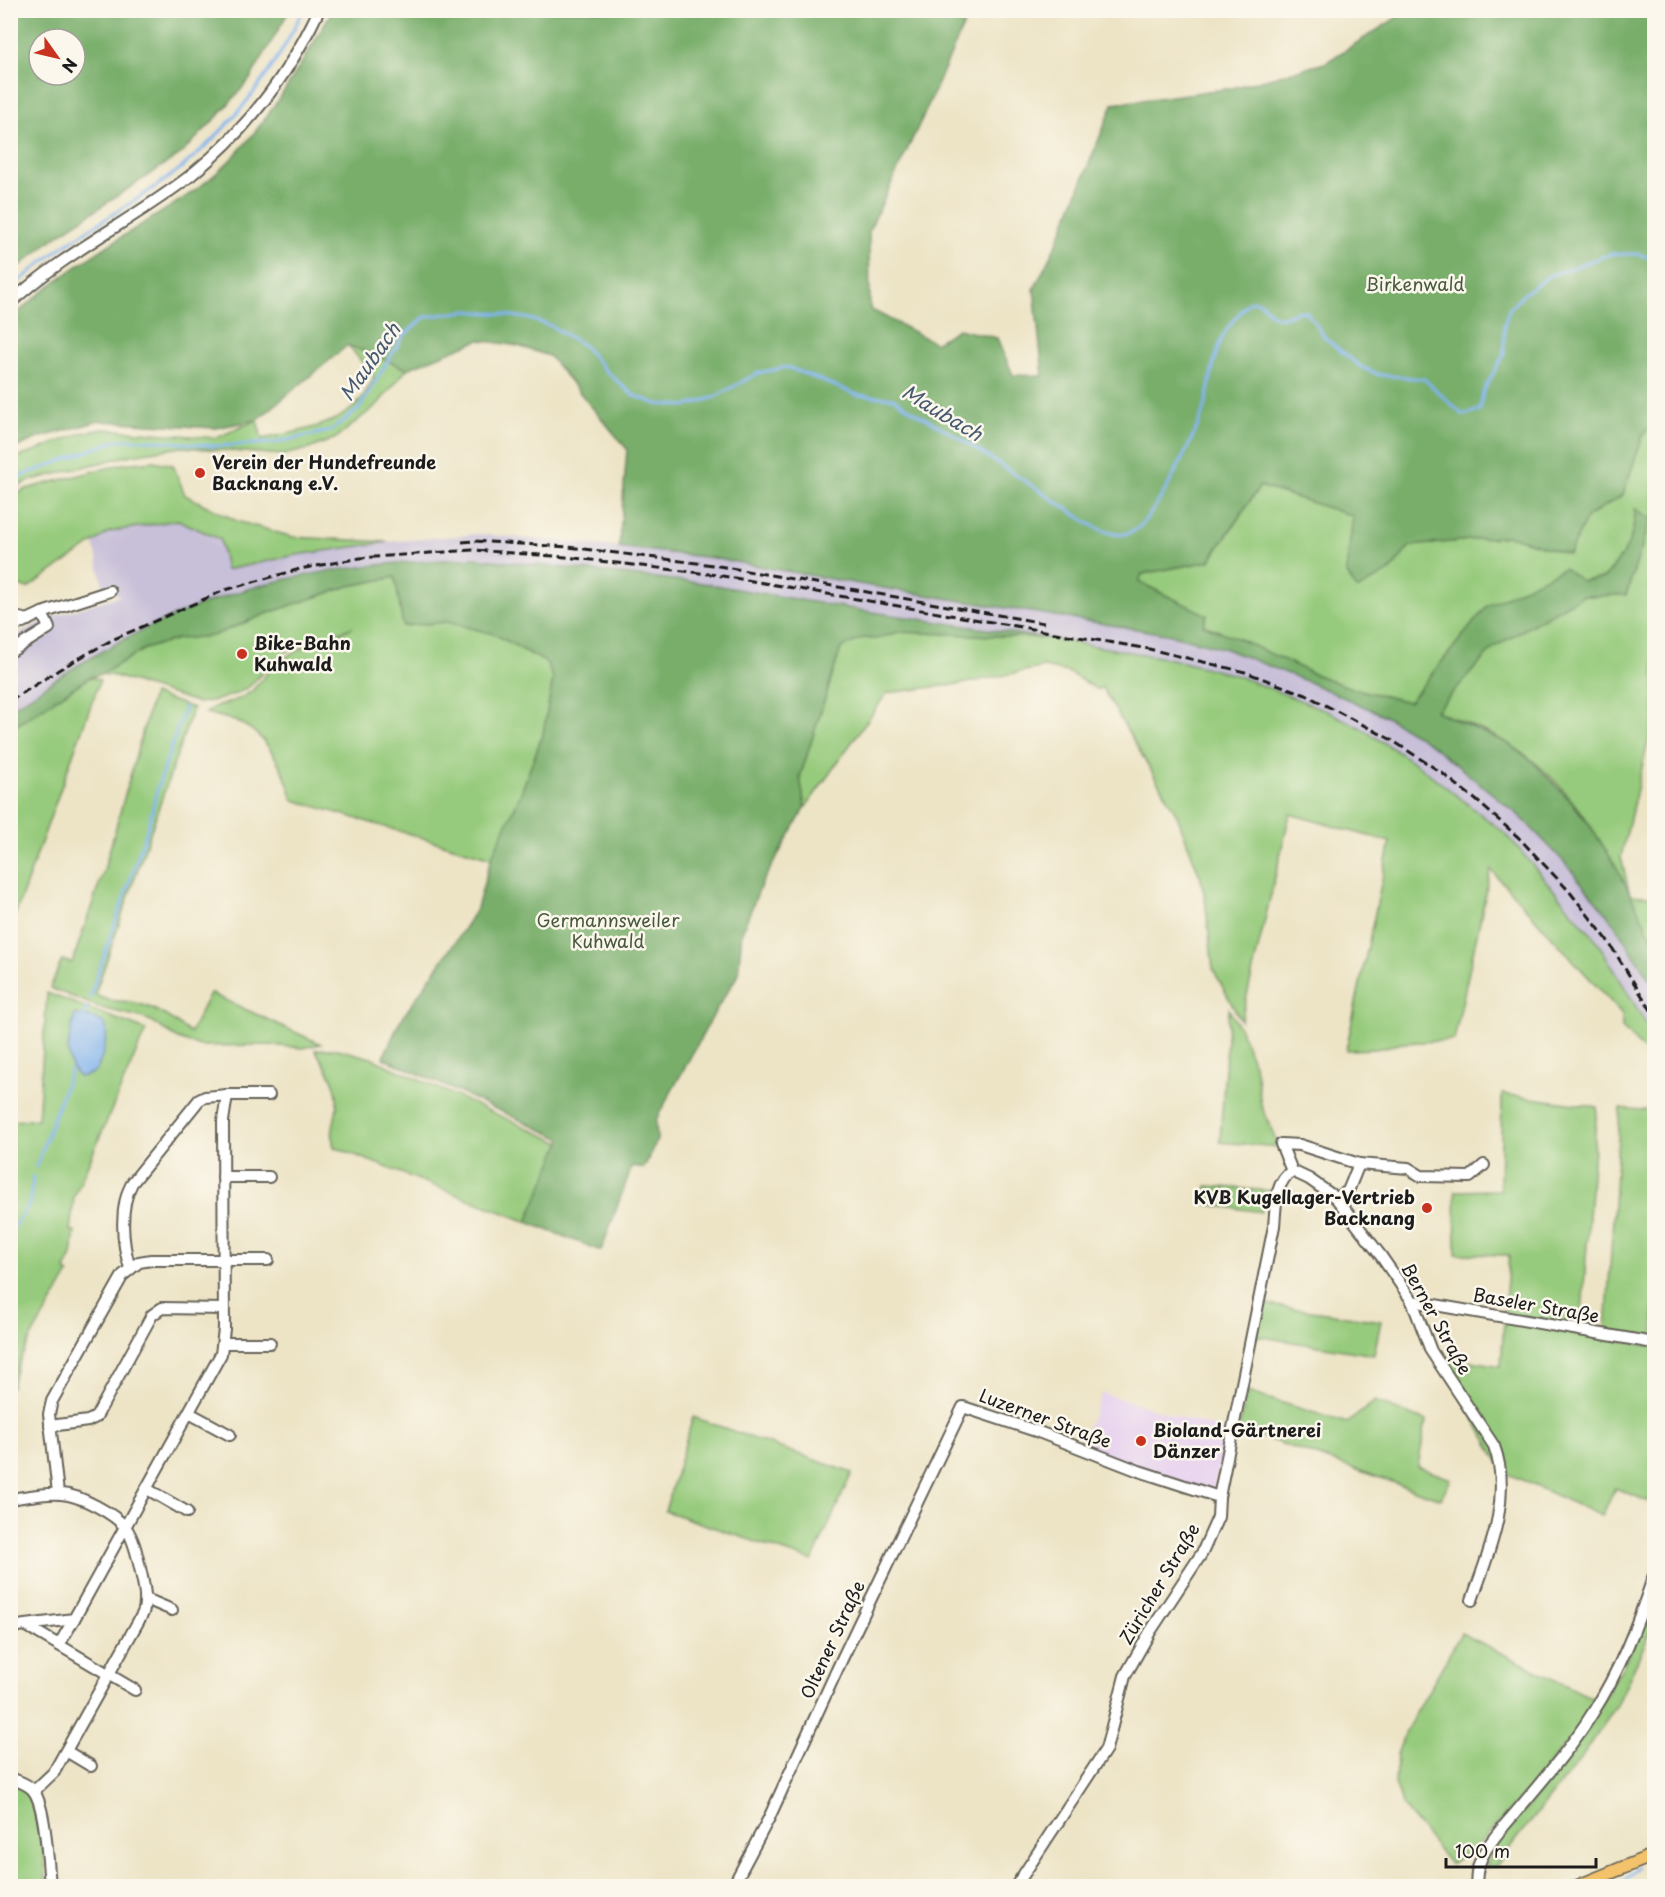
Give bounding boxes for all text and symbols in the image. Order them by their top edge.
north arrow [27,27,87,87]
text: N [57,54,84,78]
park label: Birkenwald [1366,270,1464,297]
water label: Maubach [331,316,407,407]
water label: Maubach [897,376,989,448]
place label: Verein der Hundefreunde Backnang e.V. [212,448,436,496]
marker: Verein der Hundefreunde Backnang e.V. [193,466,207,480]
place label: Bike-Bahn Kuhwald [254,629,351,677]
marker: Bike-Bahn Kuhwald [235,647,249,661]
park label: Germannsweiler Kuhwald [536,906,680,954]
place label: KVB Kugellager-Vertrieb Backnang [1194,1183,1415,1231]
marker: KVB Kugellager-Vertrieb Backnang [1420,1201,1434,1215]
street label: Berner Straße [1395,1257,1479,1379]
street label: Baseler Straße [1471,1280,1602,1329]
street label: Luzerner Straße [976,1381,1115,1454]
place label: Bioland-Gärtnerei Dänzer [1153,1416,1321,1464]
marker: Bioland-Gärtnerei Dänzer [1134,1434,1148,1448]
street label: Züricher Straße [1112,1517,1206,1649]
street label: Oltener Straße [792,1576,871,1703]
scale bar [1446,1831,1596,1869]
text: 100 m [1455,1837,1510,1864]

